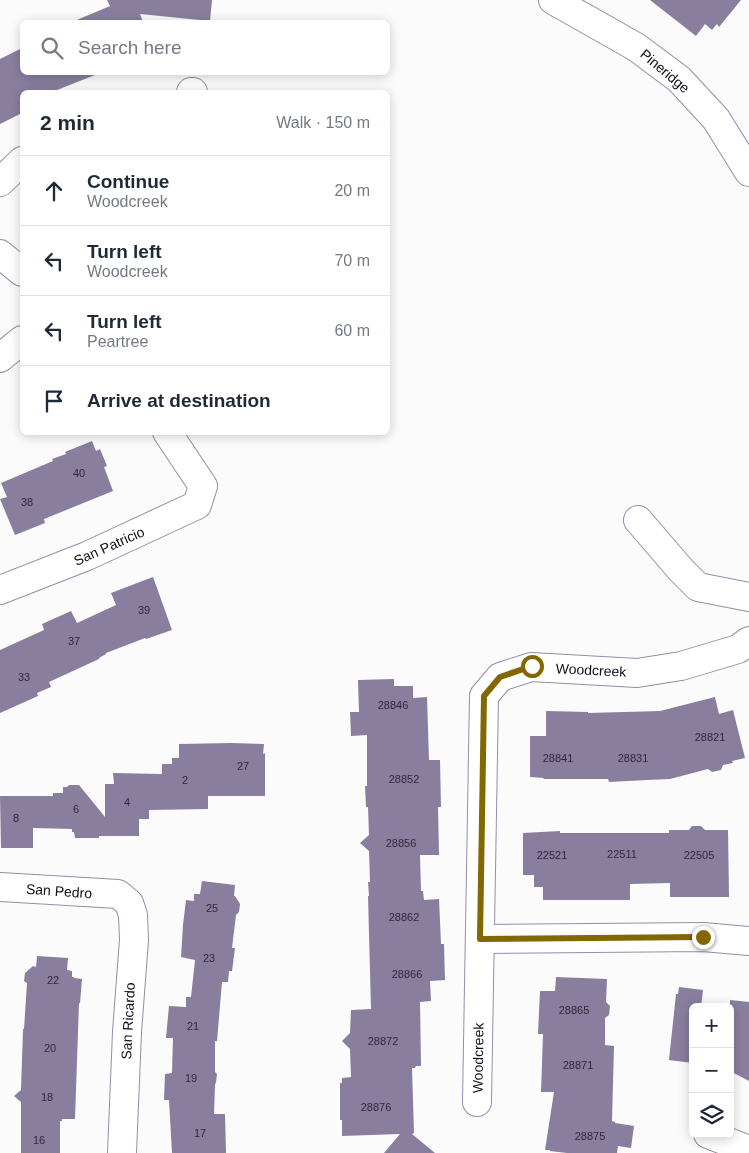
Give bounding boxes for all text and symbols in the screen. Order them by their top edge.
search box [20,20,390,75]
icon: search [38,34,66,62]
text: Search here [78,37,182,58]
street label: Pineridge [637,46,693,96]
text: 2 min [40,111,95,134]
text: Walk · 150 m [276,114,370,131]
text: Continue [87,171,169,192]
icon: ahead [40,177,68,205]
text: 20 m [334,182,370,199]
text: Woodcreek [87,193,168,210]
text: Turn left [87,241,162,262]
icon: left [40,247,68,275]
text: 70 m [334,252,370,269]
text: Woodcreek [87,263,168,280]
text: Turn left [87,311,162,332]
icon: left [40,317,68,345]
text: 60 m [334,322,370,339]
text: Peartree [87,333,148,350]
icon: arrive [40,387,68,415]
text: Arrive at destination [87,390,271,411]
house number: 40 [73,467,85,479]
house number: 38 [21,496,33,508]
street label: San Patricio [71,523,147,569]
house number: 39 [138,604,150,616]
house number: 37 [68,635,80,647]
route start [521,655,544,678]
street label: Woodcreek [555,660,628,680]
house number: 33 [18,671,30,683]
house number: 28846 [378,699,408,711]
house number: 28821 [695,731,725,743]
house number: 28841 [543,752,573,764]
house number: 28831 [618,752,648,764]
house number: 27 [237,760,249,772]
house number: 28852 [389,773,419,785]
house number: 2 [182,774,188,786]
house number: 4 [124,796,130,808]
house number: 6 [73,803,79,815]
house number: 8 [13,812,19,824]
house number: 28856 [386,837,416,849]
house number: 22511 [607,848,637,860]
house number: 22521 [537,849,567,861]
house number: 22505 [684,849,714,861]
street label: San Pedro [25,881,93,901]
house number: 25 [206,902,218,914]
house number: 28862 [389,911,419,923]
route end [692,926,715,949]
house number: 23 [203,952,215,964]
house number: 28866 [392,968,422,980]
house number: 22 [47,974,59,986]
street label: San Ricardo [118,982,138,1060]
map controls [689,1003,734,1138]
button: + [689,1003,734,1048]
house number: 28865 [559,1004,589,1016]
house number: 21 [187,1020,199,1032]
street label: Woodcreek [469,1022,487,1093]
house number: 28872 [368,1035,398,1047]
house number: 20 [44,1042,56,1054]
button: − [689,1048,734,1093]
house number: 28871 [563,1059,593,1071]
house number: 19 [185,1072,197,1084]
house number: 18 [41,1091,53,1103]
button: layers [689,1093,734,1138]
house number: 28876 [361,1101,391,1113]
house number: 17 [194,1127,206,1139]
house number: 28875 [575,1130,605,1142]
house number: 16 [33,1134,45,1146]

